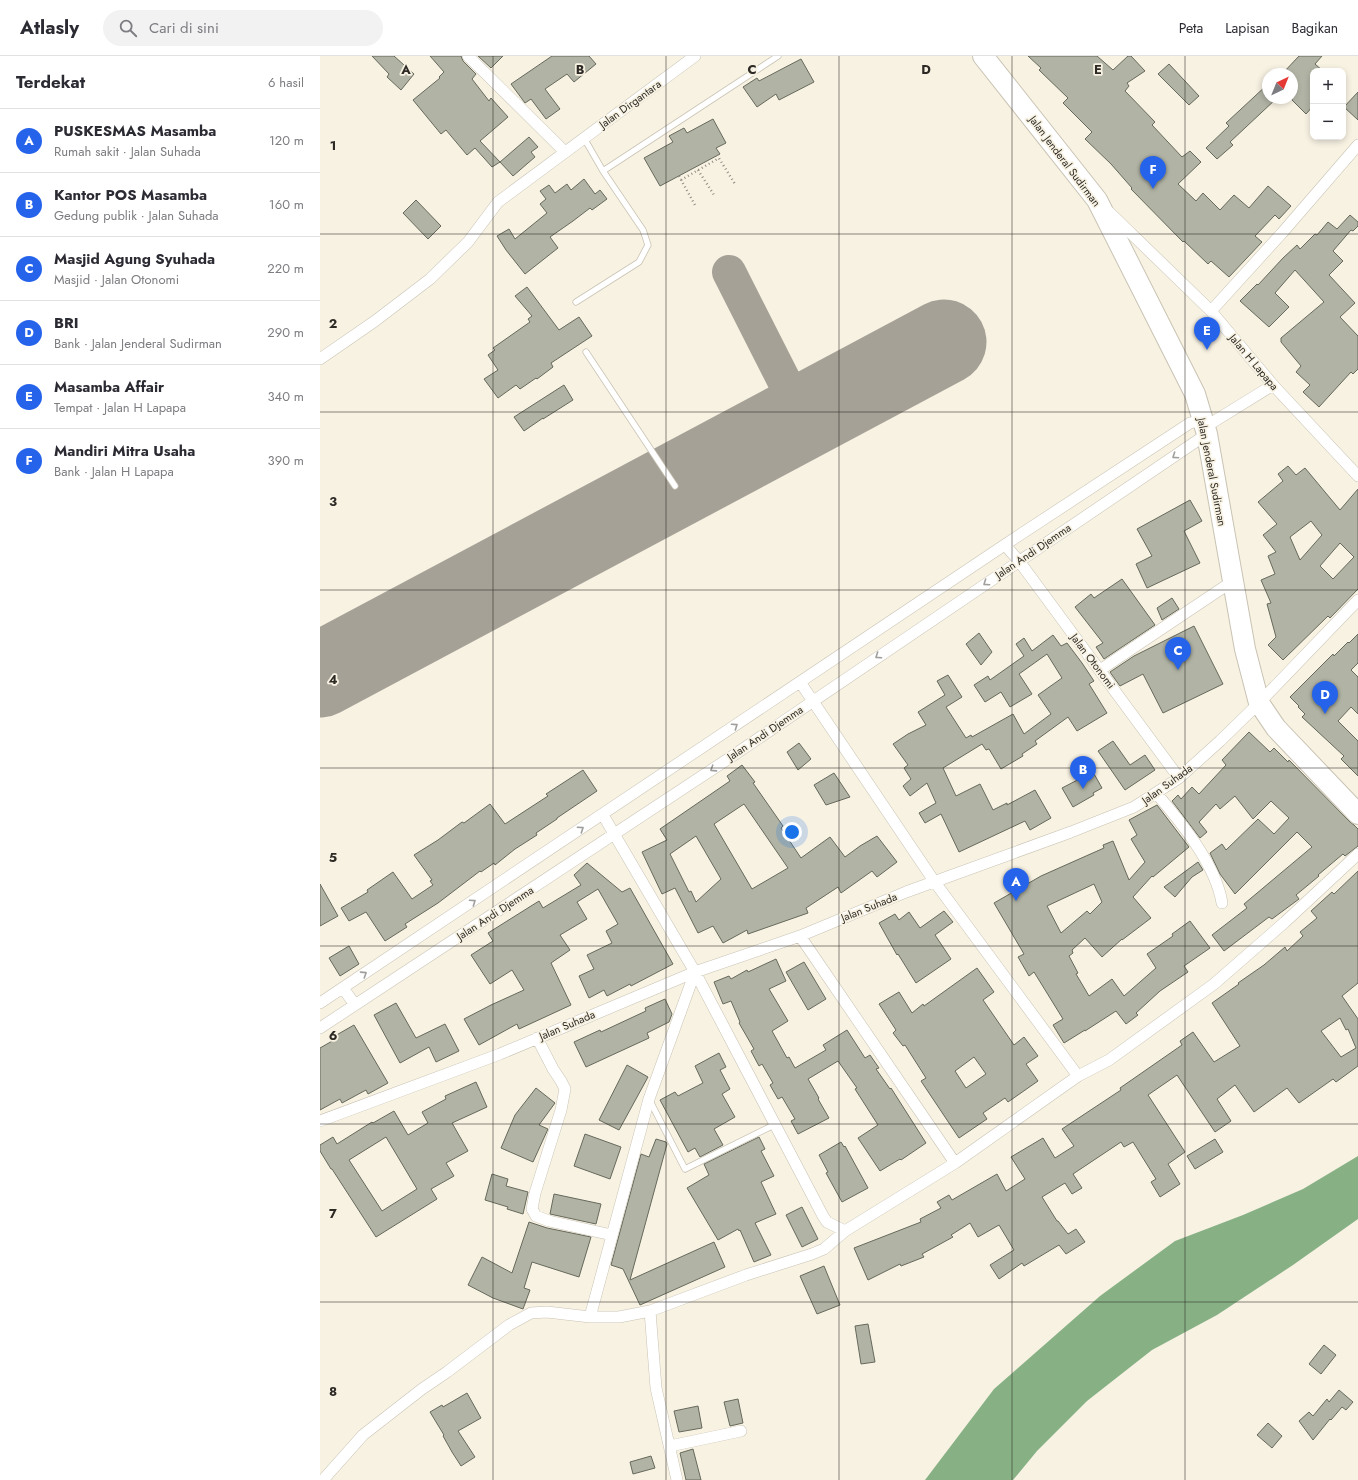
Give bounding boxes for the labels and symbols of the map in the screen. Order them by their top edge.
text: A [400,60,411,79]
text: B [576,60,585,79]
text: C [747,60,757,79]
text: D [921,60,931,79]
text: E [1094,60,1102,79]
north arrow [1262,68,1298,104]
street label: Jalan Dirgantara [594,76,664,133]
street label: Jalan Jenderal Sudirman [1024,111,1105,210]
text: 1 [330,136,336,155]
pin: F [1140,156,1166,189]
text: 2 [329,314,337,333]
pin: E [1194,317,1220,350]
street label: Jalan H Lapapa [1224,329,1282,394]
street label: Jalan Jenderal Sudirman [1193,414,1230,528]
one-way arrow [1172,451,1179,458]
text: 3 [329,492,337,511]
street label: Jalan Andi Djemma [990,520,1074,584]
one-way arrow [983,578,990,585]
street label: Jalan Otonomi [1066,628,1119,692]
pin: C [1165,637,1191,670]
one-way arrow [875,651,882,659]
text: 4 [328,670,338,689]
pin: D [1312,681,1338,714]
street label: Jalan Andi Djemma [722,702,806,766]
one-way arrow [731,723,738,730]
pin: B [1070,756,1096,789]
street label: Jalan Suhada [1137,760,1196,809]
one-way arrow [710,764,717,772]
your location [782,822,802,842]
one-way arrow [576,827,583,834]
text: 5 [329,848,337,867]
pin: A [1003,868,1029,901]
street label: Jalan Andi Djemma [452,882,537,945]
street label: Jalan Suhada [837,888,899,926]
one-way arrow [468,900,475,907]
one-way arrow [360,972,367,979]
street label: Jalan Suhada [535,1006,597,1045]
text: 6 [329,1026,338,1045]
text: 7 [329,1204,337,1223]
text: 8 [329,1382,337,1401]

